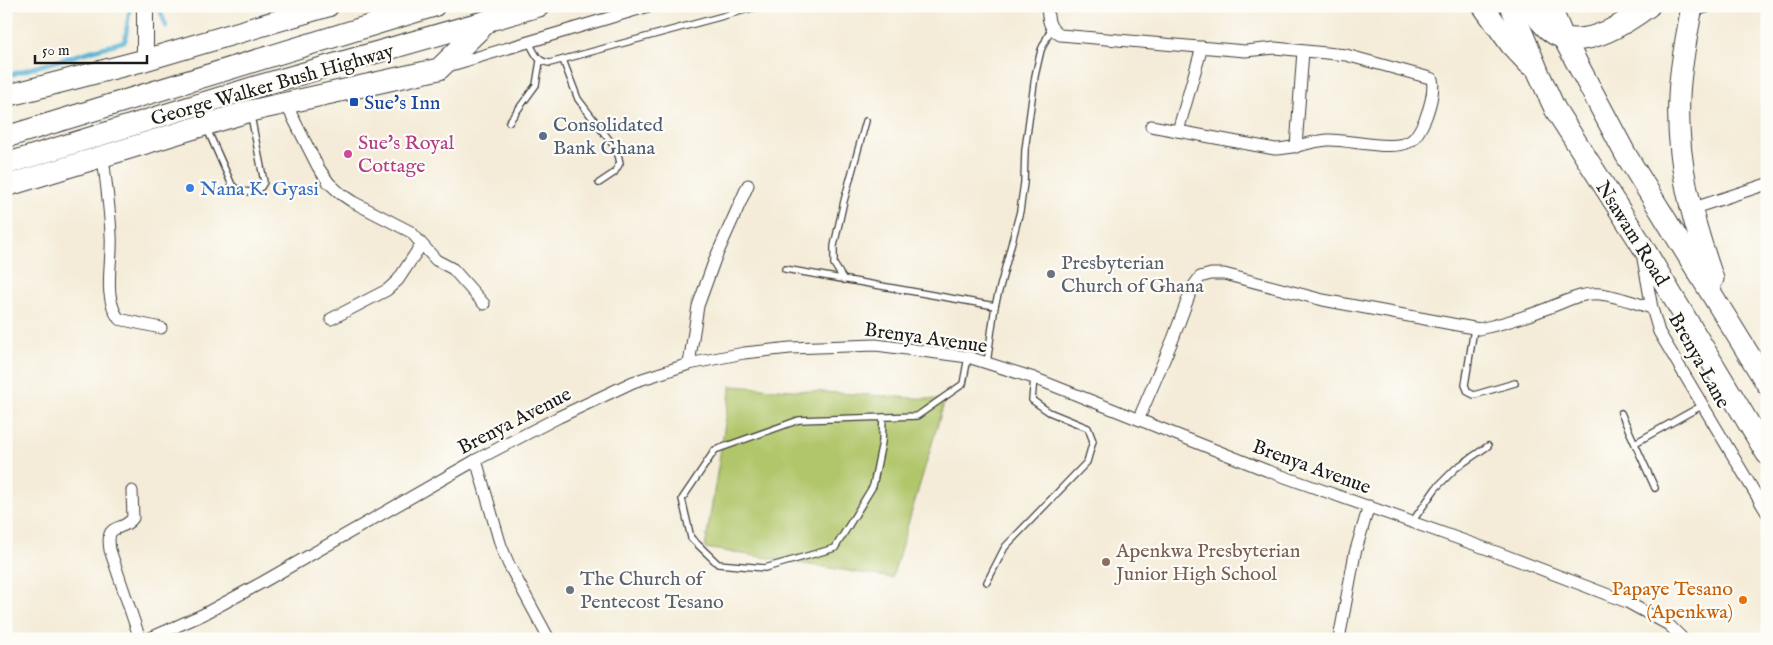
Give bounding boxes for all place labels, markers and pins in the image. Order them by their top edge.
place label: Sue's Inn [364,91,441,116]
marker: Sue's Inn [348,96,360,108]
place label: Consolidated Bank Ghana [553,113,663,161]
marker: Consolidated Bank Ghana [537,130,549,142]
place label: Sue's Royal Cottage [358,131,455,179]
marker: Sue's Royal Cottage [342,148,354,160]
place label: Nana K. Gyasi [200,177,319,202]
marker: Nana K. Gyasi [184,182,196,194]
place label: Presbyterian Church of Ghana [1061,251,1204,299]
marker: Presbyterian Church of Ghana [1045,268,1057,280]
place label: Apenkwa Presbyterian Junior High School [1114,539,1301,587]
marker: Apenkwa Presbyterian Junior High School [1100,556,1112,568]
place label: The Church of Pentecost Tesano [580,567,724,615]
place label: Papaye Tesano (Apenkwa) [1611,577,1733,625]
marker: The Church of Pentecost Tesano [564,584,576,596]
marker: Papaye Tesano (Apenkwa) [1737,594,1749,606]

